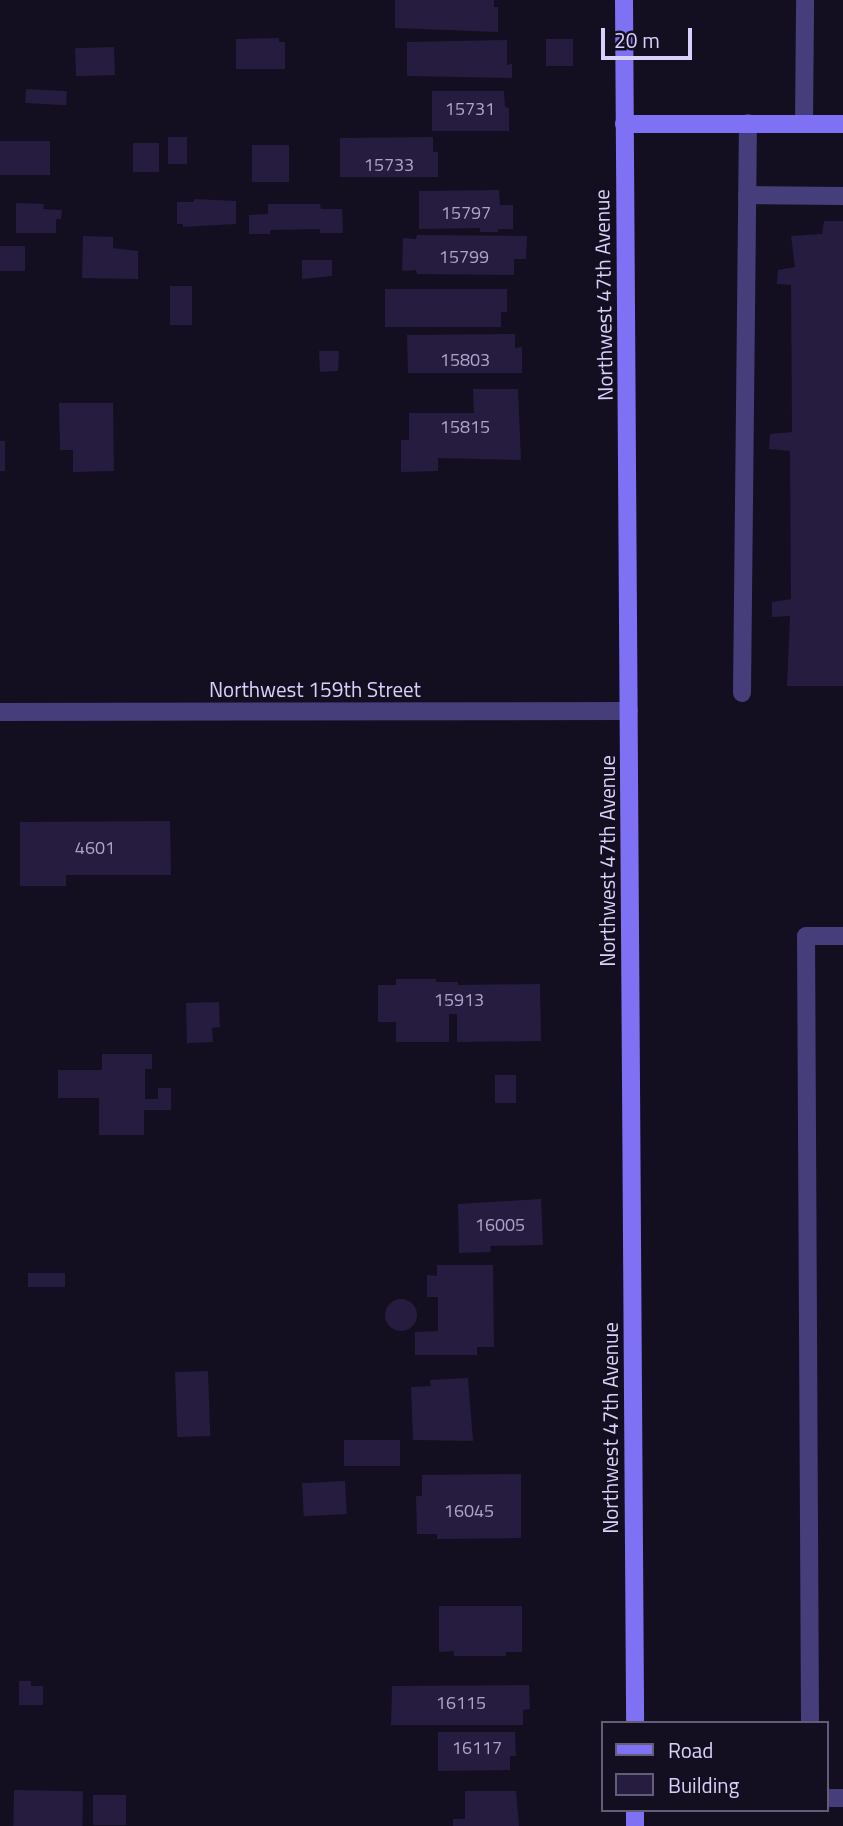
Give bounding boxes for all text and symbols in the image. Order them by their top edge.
scale bar [605,14,696,58]
text: 20 m [614,24,660,56]
house number: 15731 [445,98,495,120]
house number: 15733 [364,154,414,176]
street label: Northwest 47th Avenue [589,189,617,401]
house number: 15797 [441,202,491,224]
house number: 15799 [439,246,489,268]
house number: 15803 [440,349,490,371]
house number: 15815 [440,416,490,438]
street label: Northwest 159th Street [209,676,421,702]
street label: Northwest 47th Avenue [594,755,620,967]
house number: 4601 [75,837,115,859]
house number: 15913 [434,989,484,1011]
house number: 16005 [475,1214,525,1236]
street label: Northwest 47th Avenue [597,1322,623,1534]
house number: 16045 [444,1500,494,1522]
house number: 16115 [436,1692,486,1714]
legend [602,1721,829,1812]
text: Road [668,1734,713,1766]
house number: 16117 [452,1737,502,1759]
text: Building [668,1769,739,1801]

